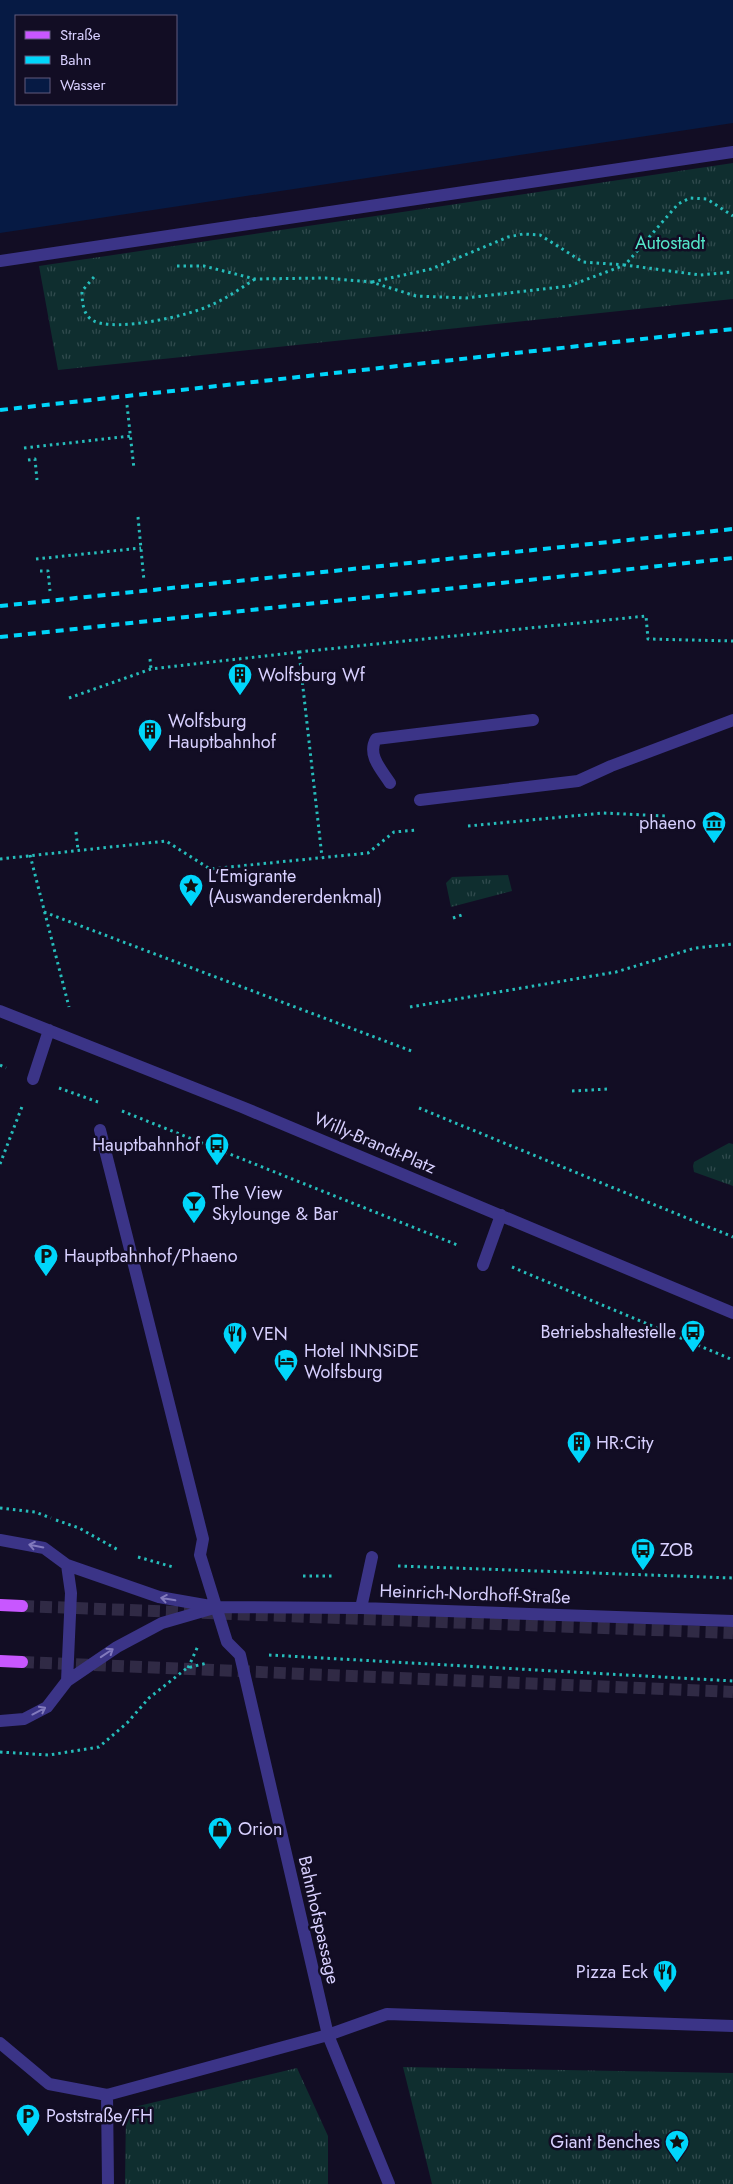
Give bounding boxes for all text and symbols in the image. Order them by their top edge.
legend [15,15,178,105]
text: Straße [60,24,101,46]
text: Bahn [60,49,91,71]
text: Wasser [60,74,106,96]
park label: Autostadt [635,230,706,256]
building icon: Wolfsburg Wf [227,662,253,696]
place label: Wolfsburg Wf [258,662,366,688]
place label: Wolfsburg Hauptbahnhof [168,708,277,755]
building icon: Wolfsburg Hauptbahnhof [137,718,163,752]
place label: phaeno [639,810,696,836]
museum icon: phaeno [701,810,727,844]
place label: L‘Emigrante (Auswandererdenkmal) [208,863,382,910]
place icon: L‘Emigrante (Auswandererdenkmal) [178,873,204,907]
street label: Willy-Brandt-Platz [310,1106,441,1181]
place label: Hauptbahnhof [92,1132,201,1158]
bus stop icon: Hauptbahnhof [204,1132,230,1166]
place label: The View Skylounge & Bar [212,1180,339,1227]
bar icon: The View Skylounge & Bar [181,1190,207,1224]
parking icon: Hauptbahnhof/Phaeno [33,1243,59,1277]
place label: Hauptbahnhof/Phaeno [64,1243,238,1269]
place label: Betriebshaltestelle [540,1319,676,1345]
bus stop icon: Betriebshaltestelle [680,1319,706,1353]
restaurant icon: VEN [222,1321,248,1355]
place label: VEN [252,1321,288,1347]
place label: Hotel INNSiDE Wolfsburg [304,1338,419,1385]
hotel icon: Hotel INNSiDE Wolfsburg [273,1348,299,1382]
building icon: HR:City [566,1430,592,1464]
place label: HR:City [596,1430,654,1456]
bus stop icon: ZOB [630,1537,656,1571]
place label: ZOB [660,1537,693,1563]
one-way arrow [28,1541,44,1551]
street label: Heinrich-Nordhoff-Straße [379,1578,571,1610]
one-way arrow [161,1593,177,1603]
one-way arrow [100,1648,114,1658]
one-way arrow [32,1706,47,1716]
shop icon: Orion [207,1816,233,1850]
place label: Orion [238,1816,282,1842]
street label: Bahnhofspassage [292,1853,346,1987]
place label: Pizza Eck [576,1959,648,1985]
restaurant icon: Pizza Eck [652,1959,678,1993]
parking icon: Poststraße/FH [15,2103,41,2137]
place label: Poststraße/FH [46,2103,153,2129]
place label: Giant Benches [550,2129,660,2155]
place icon: Giant Benches [664,2129,690,2163]

